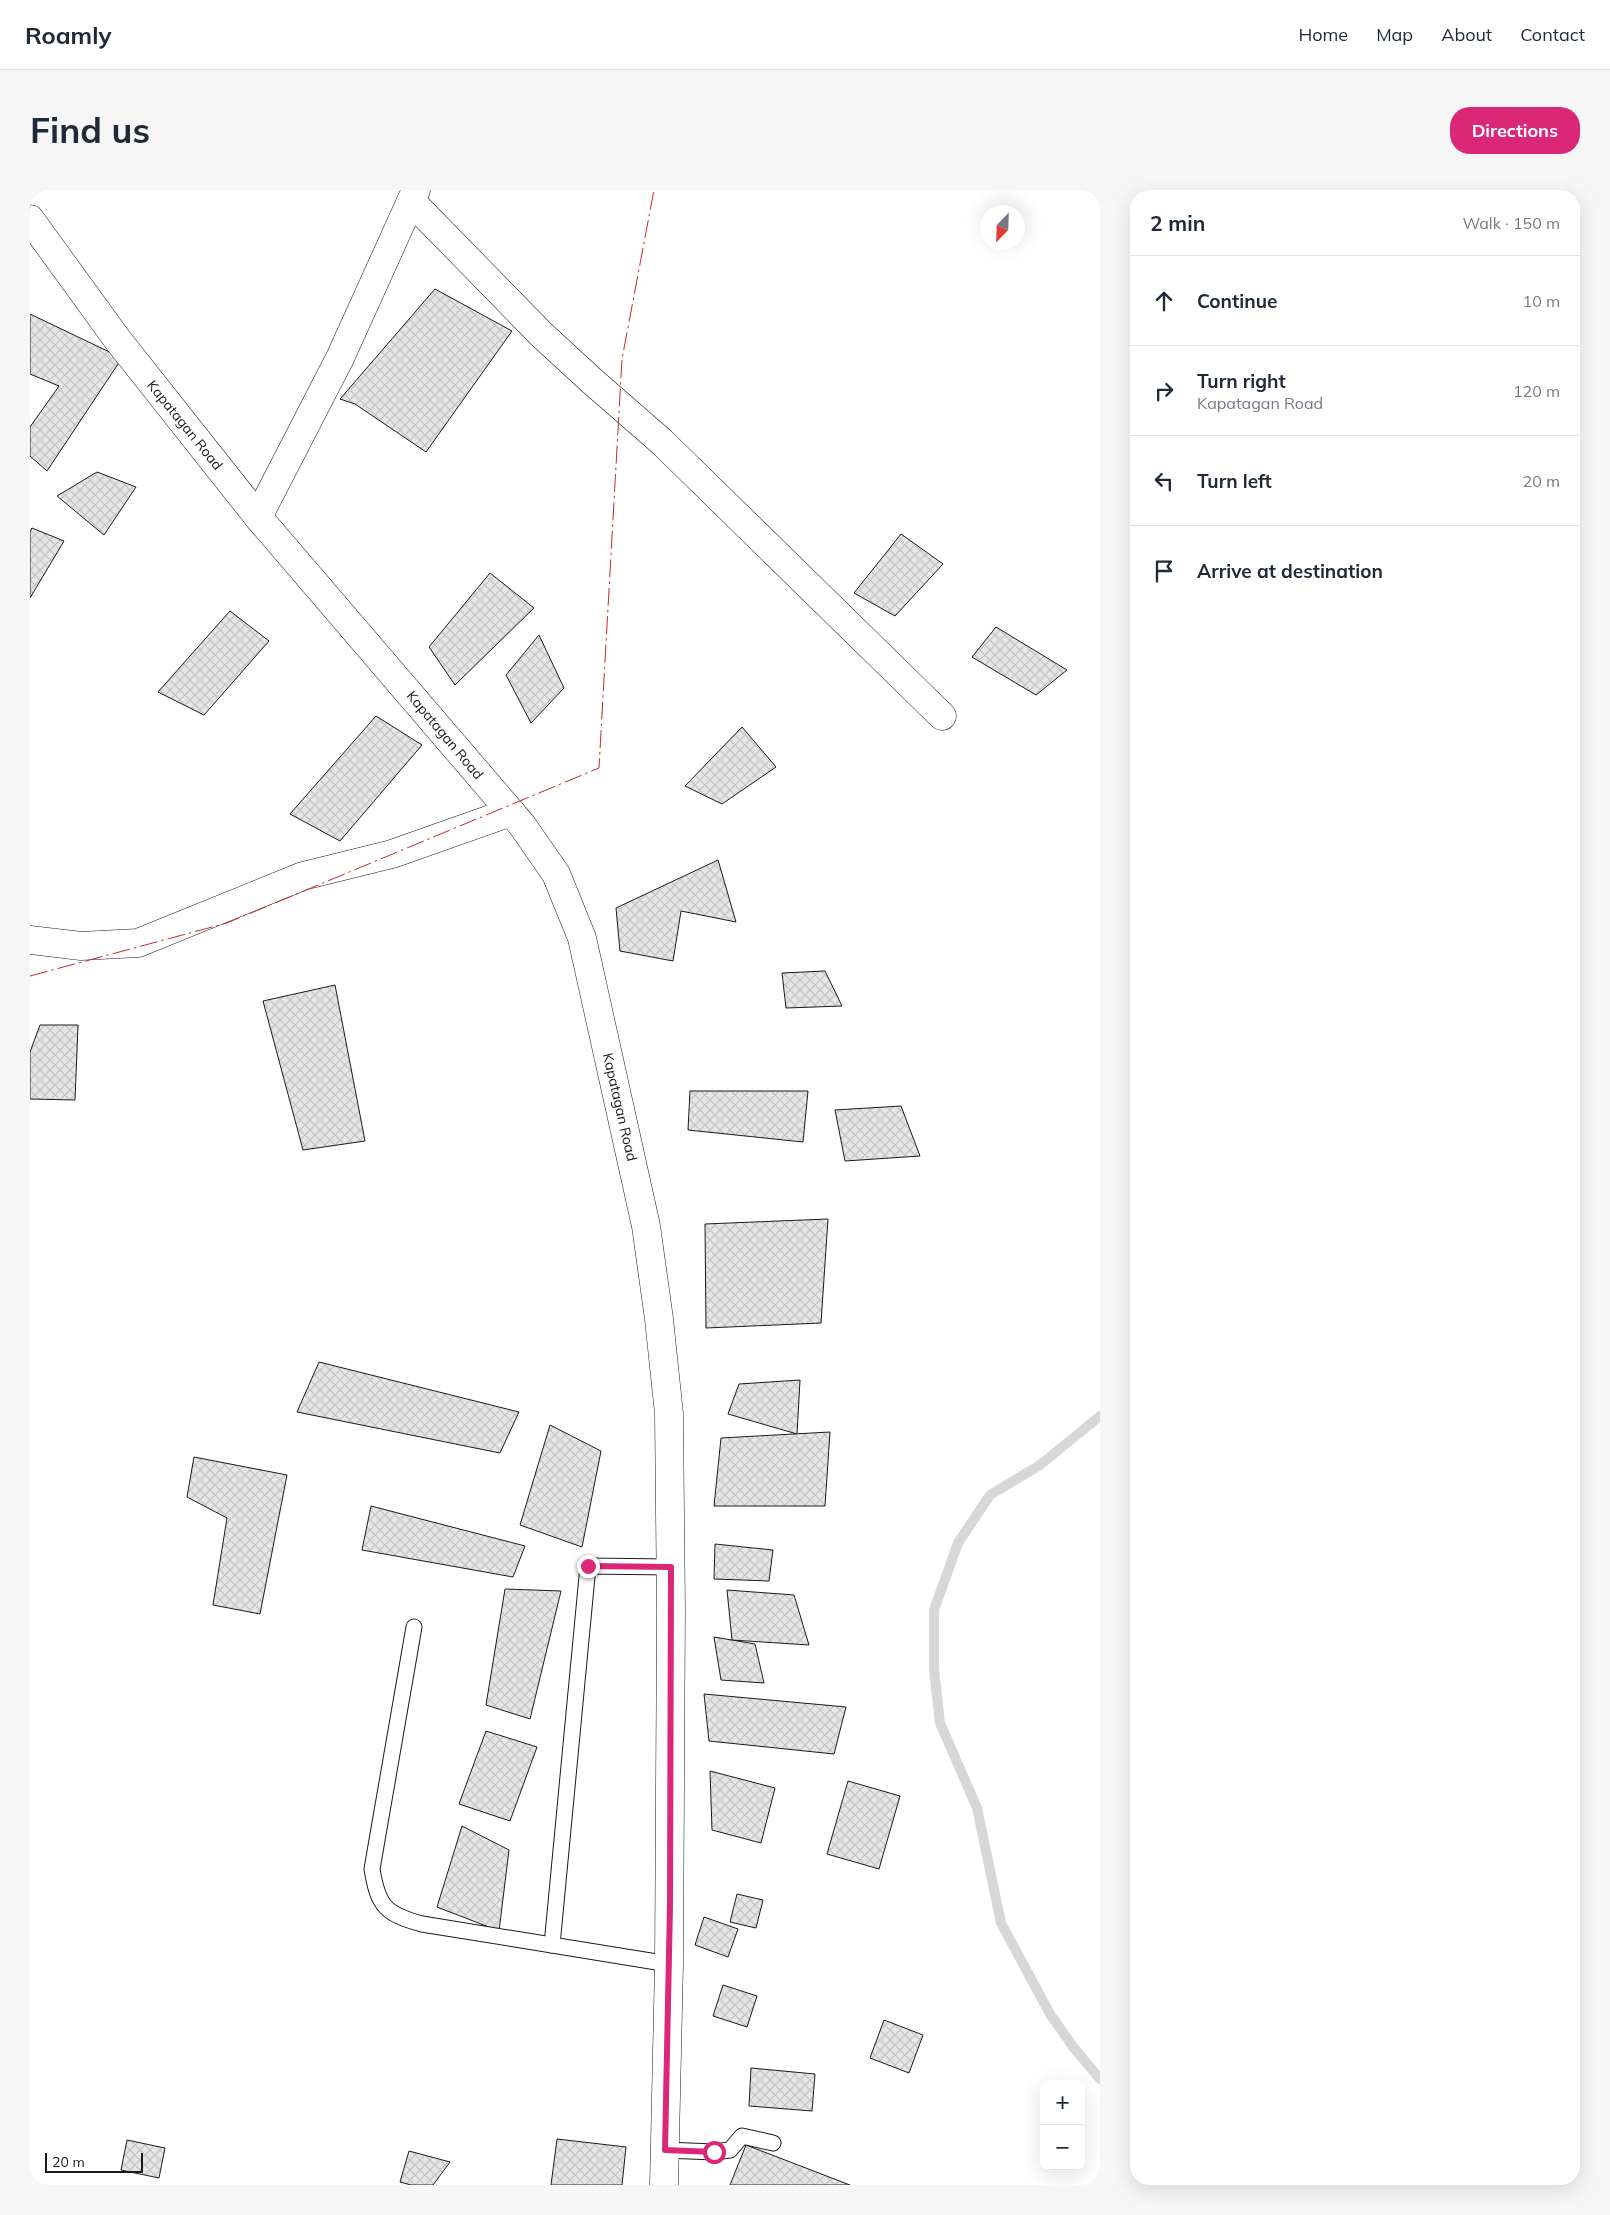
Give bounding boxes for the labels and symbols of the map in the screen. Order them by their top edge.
north arrow [980,205,1025,250]
street label: Kapatagan Road [143,376,227,474]
street label: Kapatagan Road [403,687,487,783]
street label: Kapatagan Road [599,1051,641,1163]
route end [577,1555,600,1578]
route start [703,2141,726,2164]
scale bar [45,2150,142,2173]

